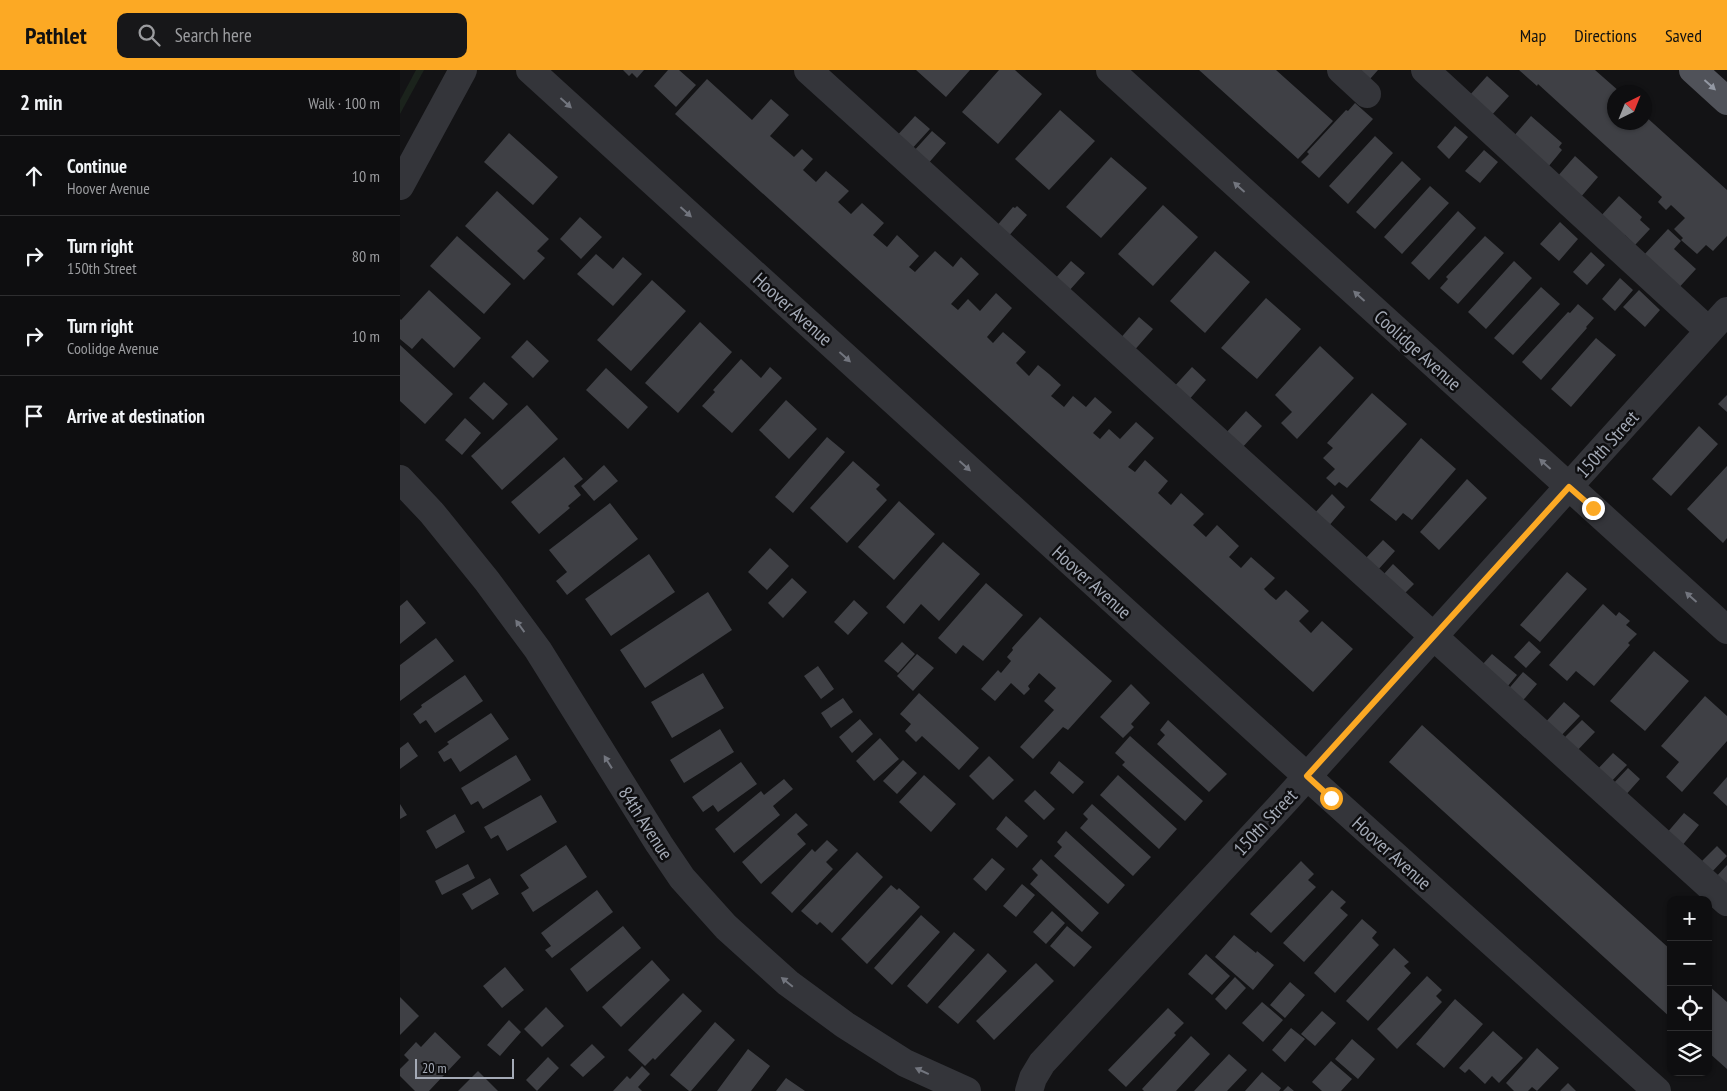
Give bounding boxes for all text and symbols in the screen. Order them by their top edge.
search box [117,13,467,58]
text: Pathlet [25,20,87,51]
icon: search [135,21,163,49]
text: Search here [175,23,252,47]
text: Map [1520,24,1546,47]
text: Directions [1574,24,1637,47]
text: Saved [1665,24,1702,47]
one-way arrow [1704,80,1717,91]
north arrow [1607,85,1652,130]
text: 2 min [20,89,62,116]
text: Walk · 100 m [308,93,380,113]
one-way arrow [559,97,571,109]
text: Continue [67,154,127,178]
icon: ahead [20,162,48,190]
text: 10 m [352,166,380,186]
text: Hoover Avenue [67,178,150,198]
one-way arrow [1234,181,1246,193]
one-way arrow [680,206,692,218]
text: Turn right [67,234,133,258]
icon: right [20,242,48,270]
text: 80 m [352,246,380,266]
text: 150th Street [67,258,137,278]
street label: Hoover Avenue [748,267,838,351]
one-way arrow [1353,291,1366,302]
street label: Coolidge Avenue [1369,305,1467,395]
text: Turn right [67,314,133,338]
icon: right [20,322,48,350]
text: 10 m [352,326,380,346]
text: Coolidge Avenue [67,338,159,358]
one-way arrow [839,351,851,363]
icon: arrive [20,402,48,430]
text: Arrive at destination [67,404,205,428]
street label: 150th Street [1570,405,1644,483]
one-way arrow [1538,459,1551,470]
one-way arrow [959,460,971,472]
route end [1582,497,1605,520]
street label: Hoover Avenue [1047,540,1137,624]
one-way arrow [1685,591,1697,603]
one-way arrow [515,619,525,633]
one-way arrow [603,756,612,769]
street label: 84th Avenue [614,782,679,864]
street label: 150th Street [1228,783,1302,860]
route start [1320,787,1343,810]
street label: Hoover Avenue [1347,811,1437,895]
map controls [1667,896,1712,1076]
button: + [1667,896,1712,941]
button: − [1667,941,1712,986]
one-way arrow [781,976,794,987]
button: locate [1667,986,1712,1031]
button: layers [1667,1031,1712,1076]
scale bar [415,1056,514,1079]
text: 20 m [422,1059,447,1077]
one-way arrow [915,1066,929,1074]

